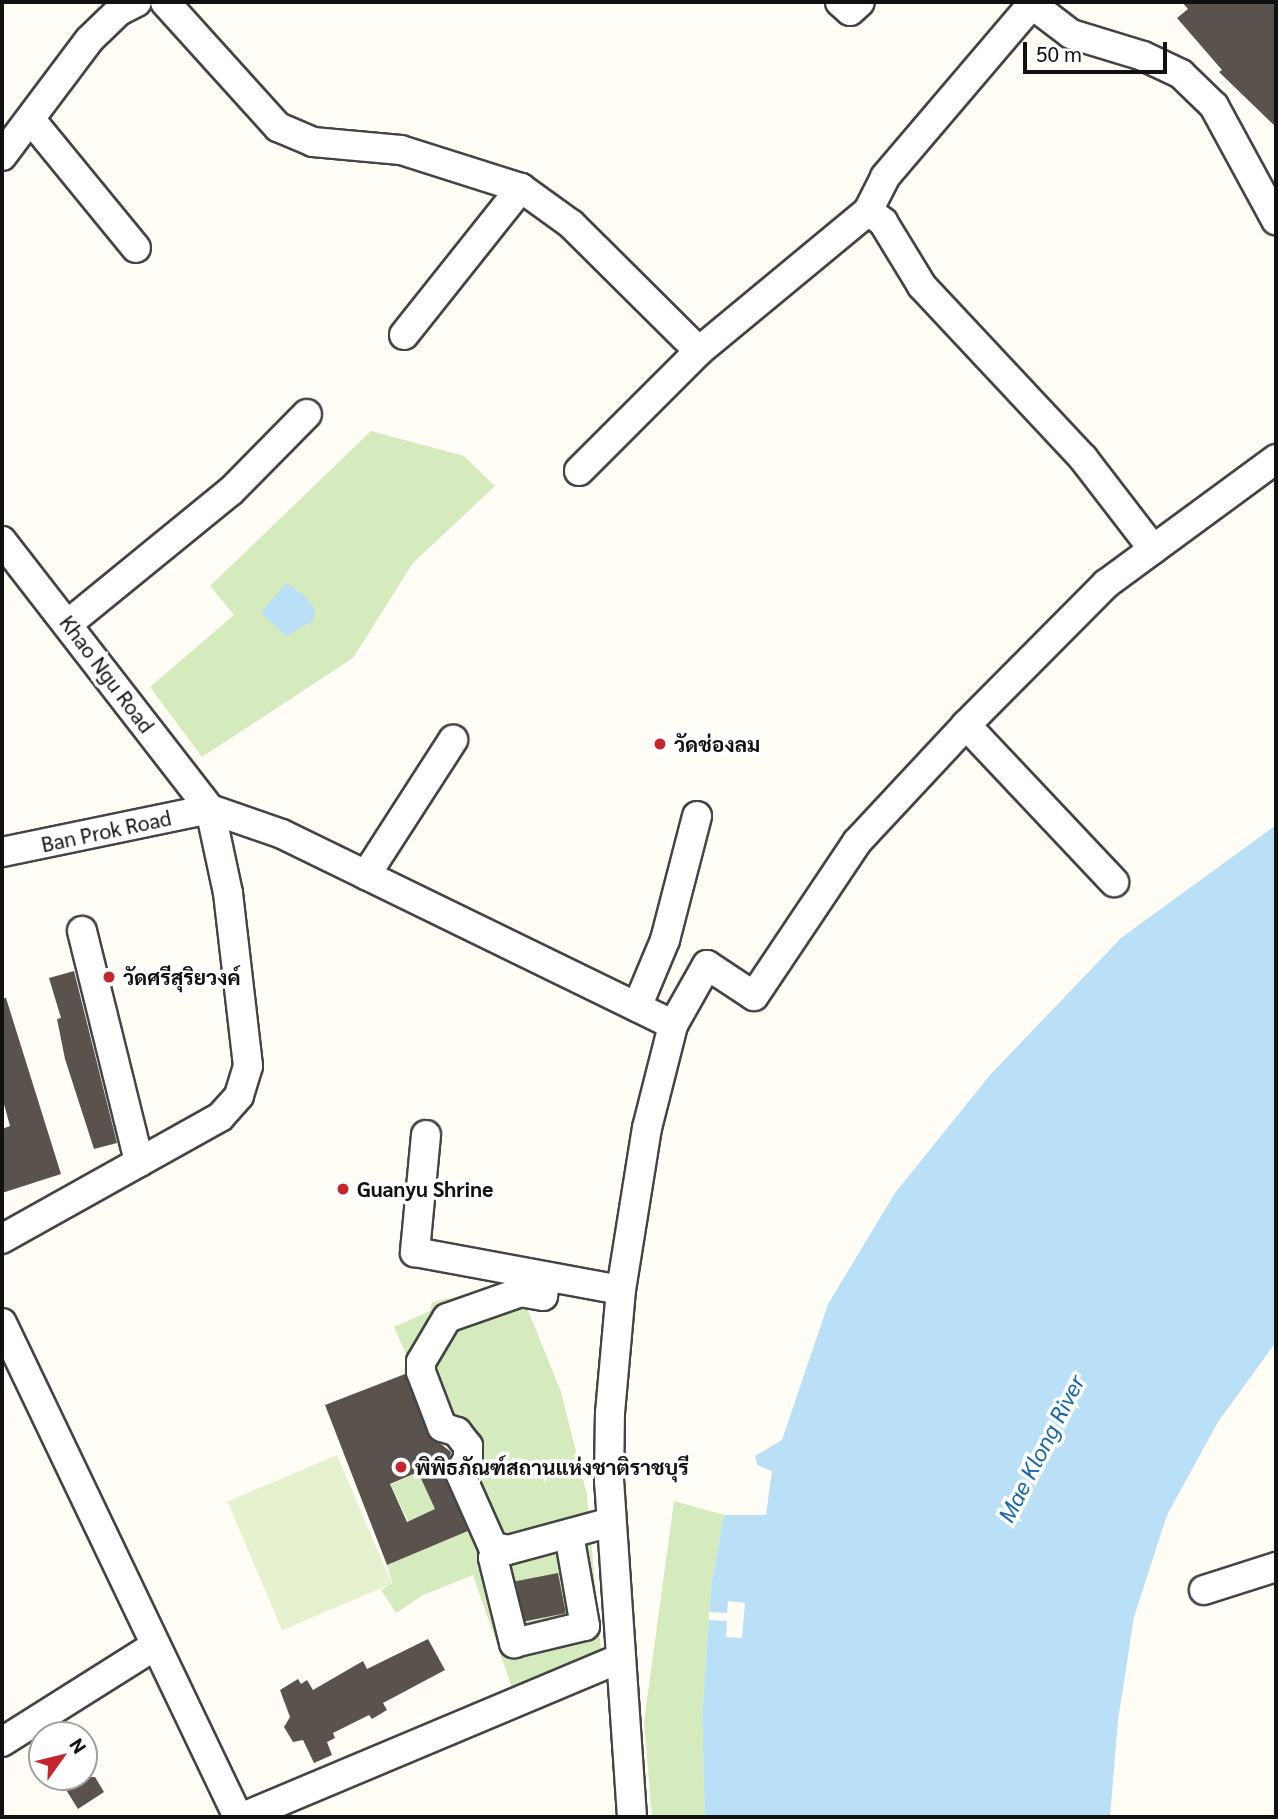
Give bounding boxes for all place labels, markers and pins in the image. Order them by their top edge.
place label: วัดช่องลม [674,731,760,757]
marker: วัดช่องลม [652,736,668,752]
place label: วัดศรีสุริยวงค์ [123,964,241,990]
marker: วัดศรีสุริยวงค์ [101,969,117,985]
place label: Guanyu Shrine [357,1176,493,1202]
marker: Guanyu Shrine [335,1181,351,1197]
place label: พิพิธภัณฑ์สถานแห่งชาติราชบุรี [415,1454,689,1480]
marker: พิพิธภัณฑ์สถานแห่งชาติราชบุรี [393,1459,409,1475]

